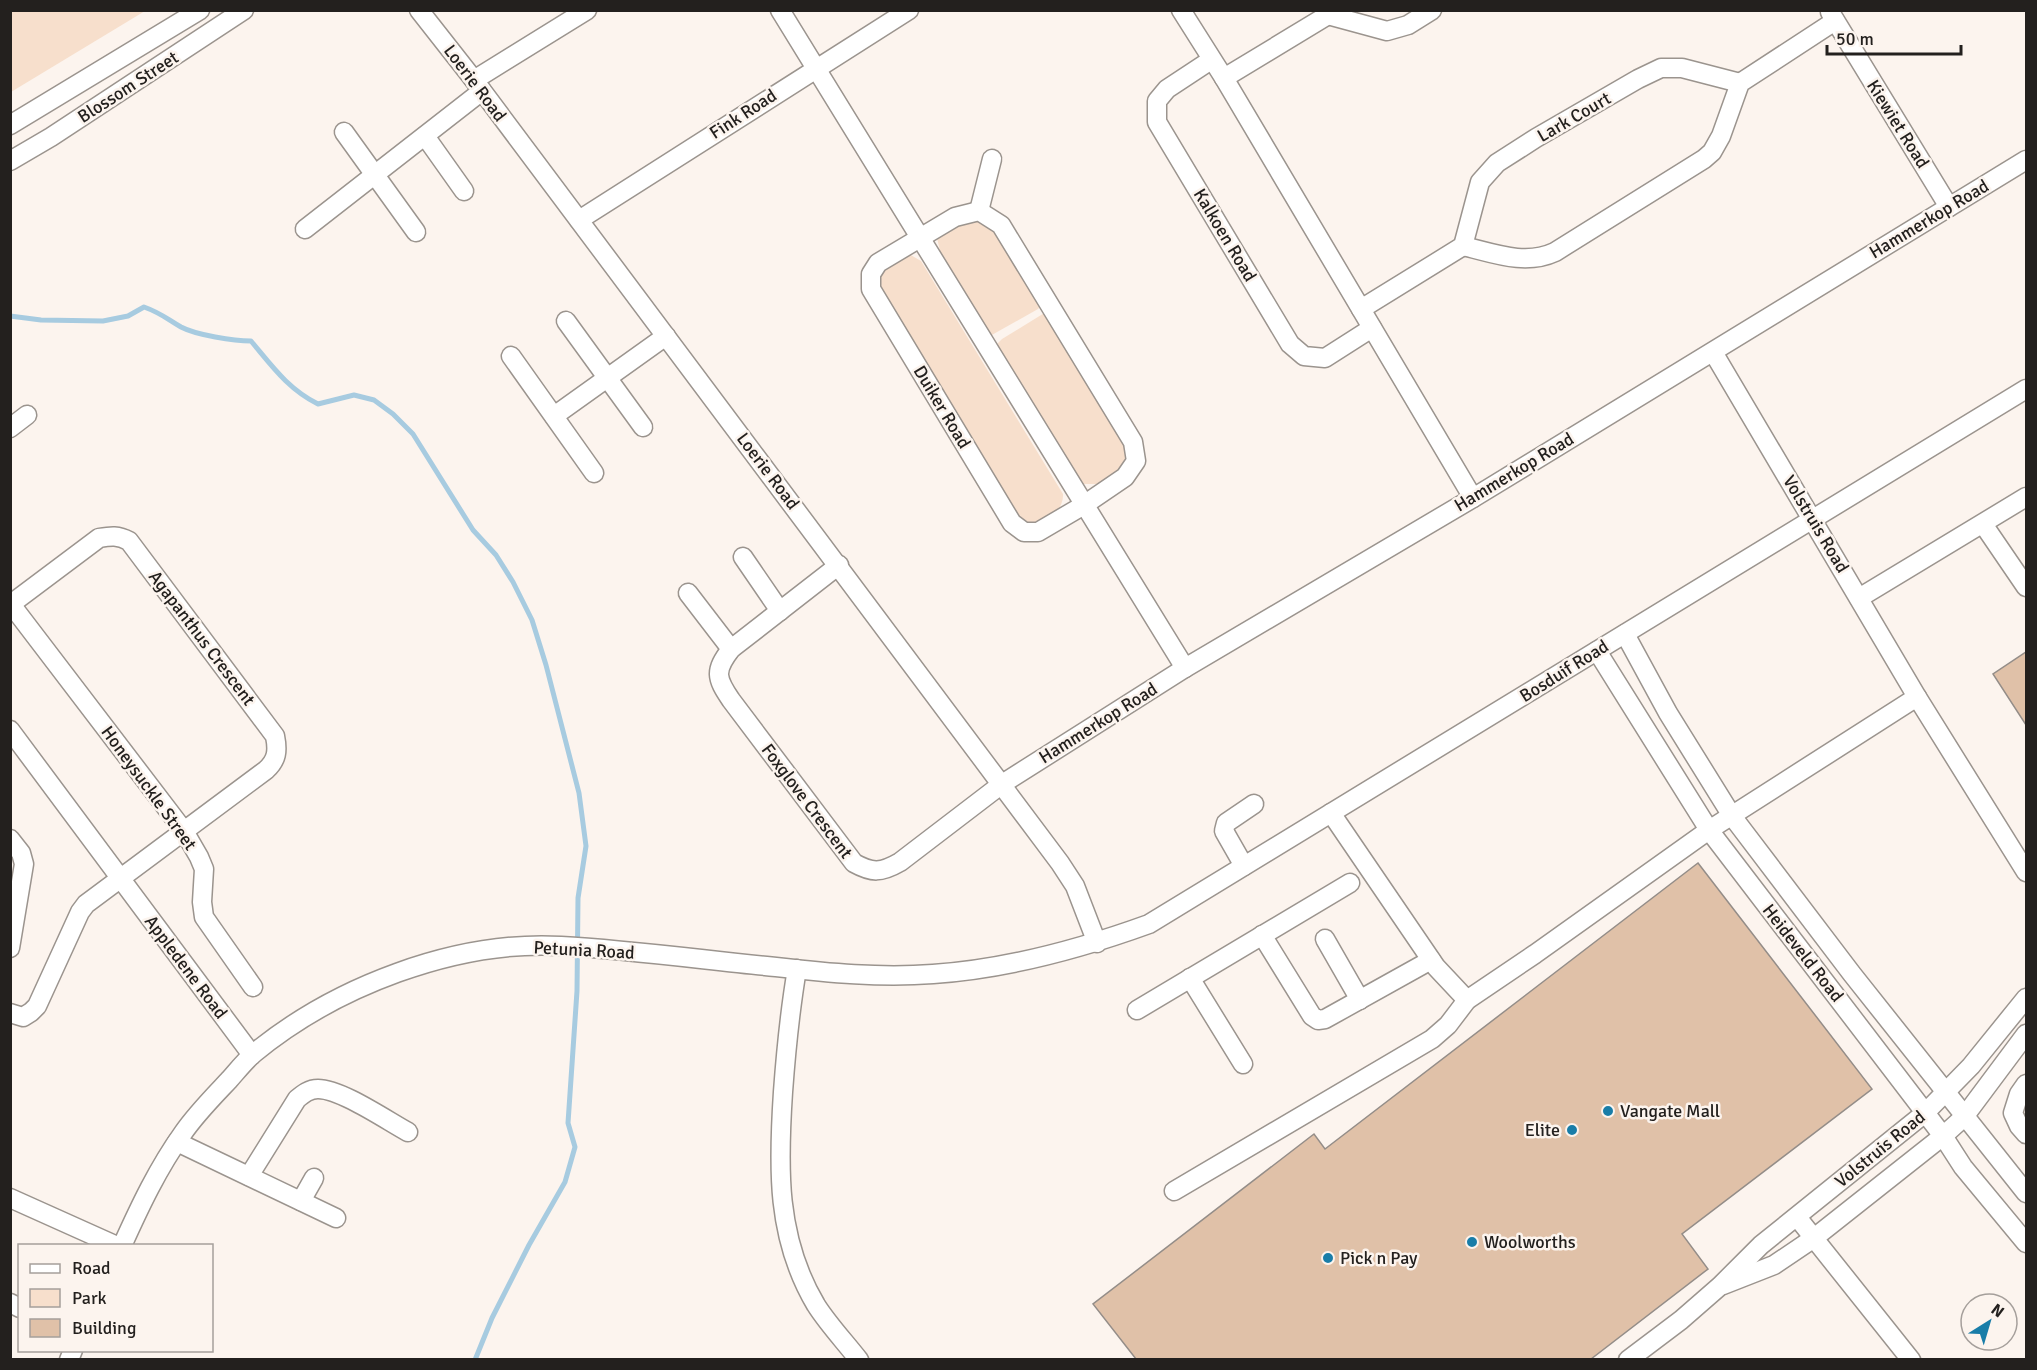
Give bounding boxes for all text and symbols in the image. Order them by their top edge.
scale bar [1827,18,1960,56]
text: 50 m [1836,28,1874,50]
street label: Loerie Road [439,40,511,126]
street label: Blossom Street [74,46,182,128]
street label: Kiewiet Road [1862,76,1934,172]
street label: Fink Road [705,84,781,144]
street label: Lark Court [1533,87,1615,147]
street label: Hammerkop Road [1865,175,1993,263]
street label: Kalkoen Road [1189,185,1261,285]
street label: Duiker Road [909,361,975,453]
street label: Loerie Road [732,428,804,514]
street label: Hammerkop Road [1450,428,1578,516]
street label: Volstruis Road [1778,471,1854,577]
street label: Agapanthus Crescent [144,566,260,710]
street label: Bosduif Road [1515,635,1613,707]
street label: Hammerkop Road [1035,678,1161,768]
street label: Honeysuckle Street [96,721,202,855]
street label: Foxglove Crescent [757,739,857,863]
street label: Heideveld Road [1758,900,1848,1006]
street label: Appledene Road [140,911,232,1023]
street label: Petunia Road [533,936,635,964]
place label: Vangate Mall [1620,1100,1720,1122]
marker: Vangate Mall [1601,1104,1615,1118]
street label: Volstruis Road [1830,1106,1930,1192]
place label: Elite [1525,1119,1560,1141]
marker: Elite [1565,1123,1579,1137]
place label: Woolworths [1484,1231,1576,1253]
marker: Woolworths [1465,1235,1479,1249]
legend [18,1244,213,1352]
place label: Pick n Pay [1340,1247,1418,1269]
marker: Pick n Pay [1321,1251,1335,1265]
text: Road [72,1257,111,1279]
text: Park [72,1287,107,1309]
north arrow [1959,1292,2019,1352]
text: N [1987,1299,2008,1322]
text: Building [72,1317,136,1339]

